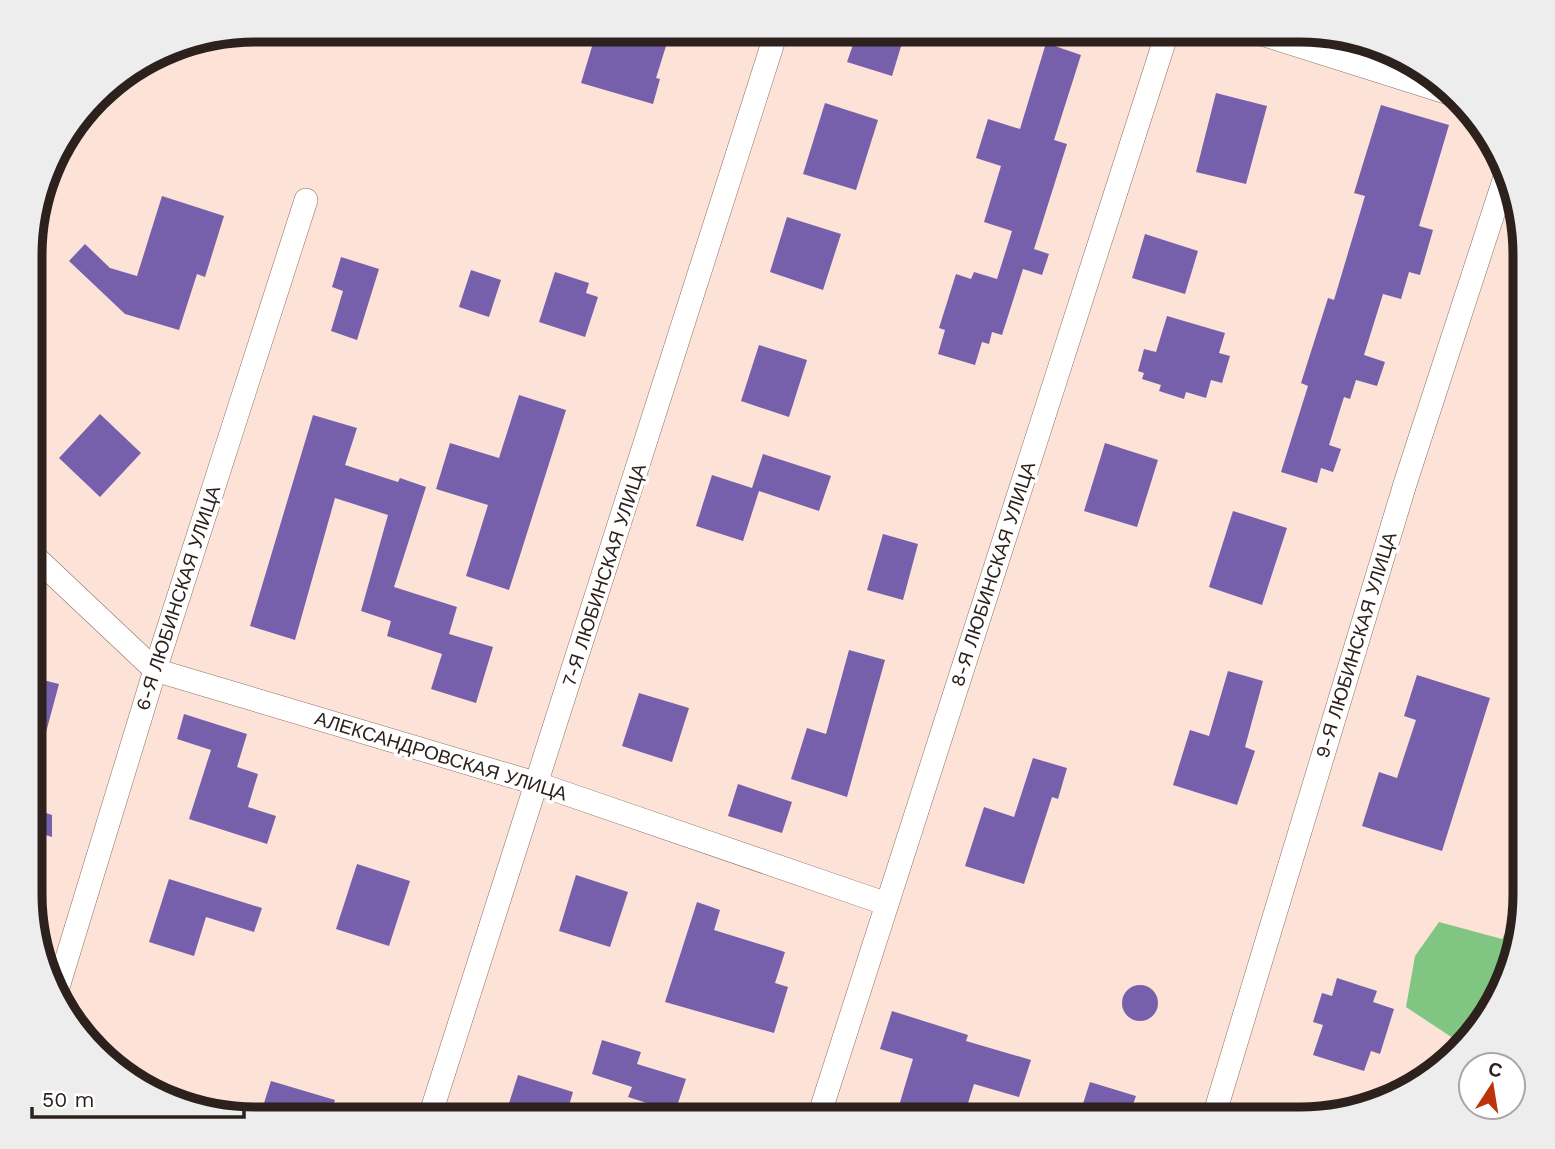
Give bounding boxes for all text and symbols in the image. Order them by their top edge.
street label: 8-Я ЛЮБИНСКАЯ УЛИЦА [946,458,1040,689]
street label: 7-Я ЛЮБИНСКАЯ УЛИЦА [557,460,651,689]
street label: 6-Я ЛЮБИНСКАЯ УЛИЦА [131,482,225,713]
street label: 9-Я ЛЮБИНСКАЯ УЛИЦА [1311,529,1401,761]
street label: АЛЕКСАНДРОВСКАЯ УЛИЦА [312,707,570,805]
north arrow [1457,1051,1527,1121]
text: С [1486,1057,1505,1083]
scale bar [32,1076,243,1120]
text: 50 m [42,1087,94,1112]

